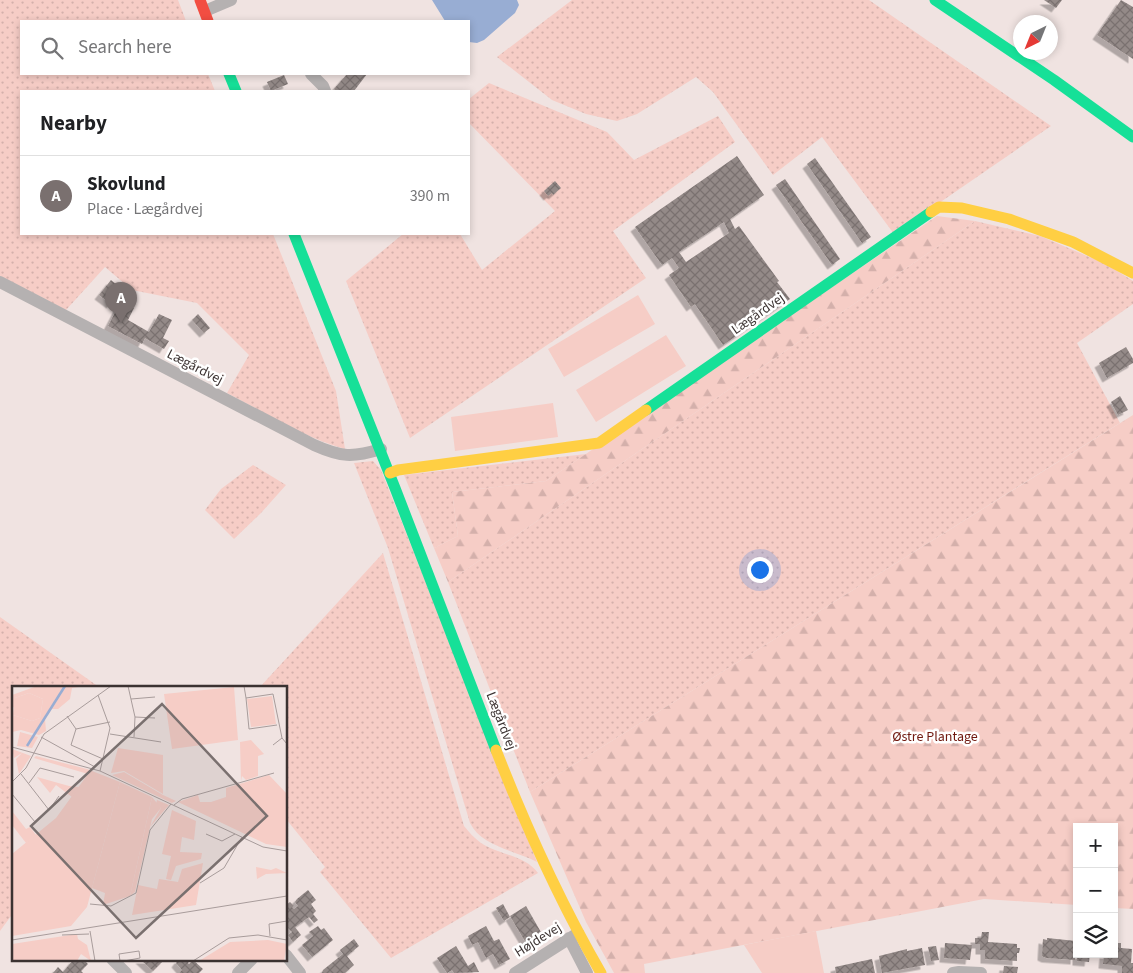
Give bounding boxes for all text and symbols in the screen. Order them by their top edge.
north arrow [1013,15,1058,60]
search box [20,20,470,75]
icon: search [38,34,66,62]
text: Search here [78,34,172,61]
text: Nearby [40,108,107,138]
text: Skovlund [87,171,166,198]
text: A [51,185,61,207]
text: 390 m [410,185,450,207]
text: Place · Lægårdvej [87,198,203,220]
pin: A [105,282,137,323]
street label: Lægårdvej [727,288,789,340]
street label: Lægårdvej [163,344,227,390]
your location [747,557,773,583]
inset map [12,686,288,960]
street label: Lægårdvej [481,689,521,753]
park label: Østre Plantage [892,727,978,747]
map controls [1073,823,1118,958]
button: + [1073,823,1118,868]
button: − [1073,868,1118,913]
button: layers [1073,913,1118,958]
street label: Højdevej [511,918,565,962]

